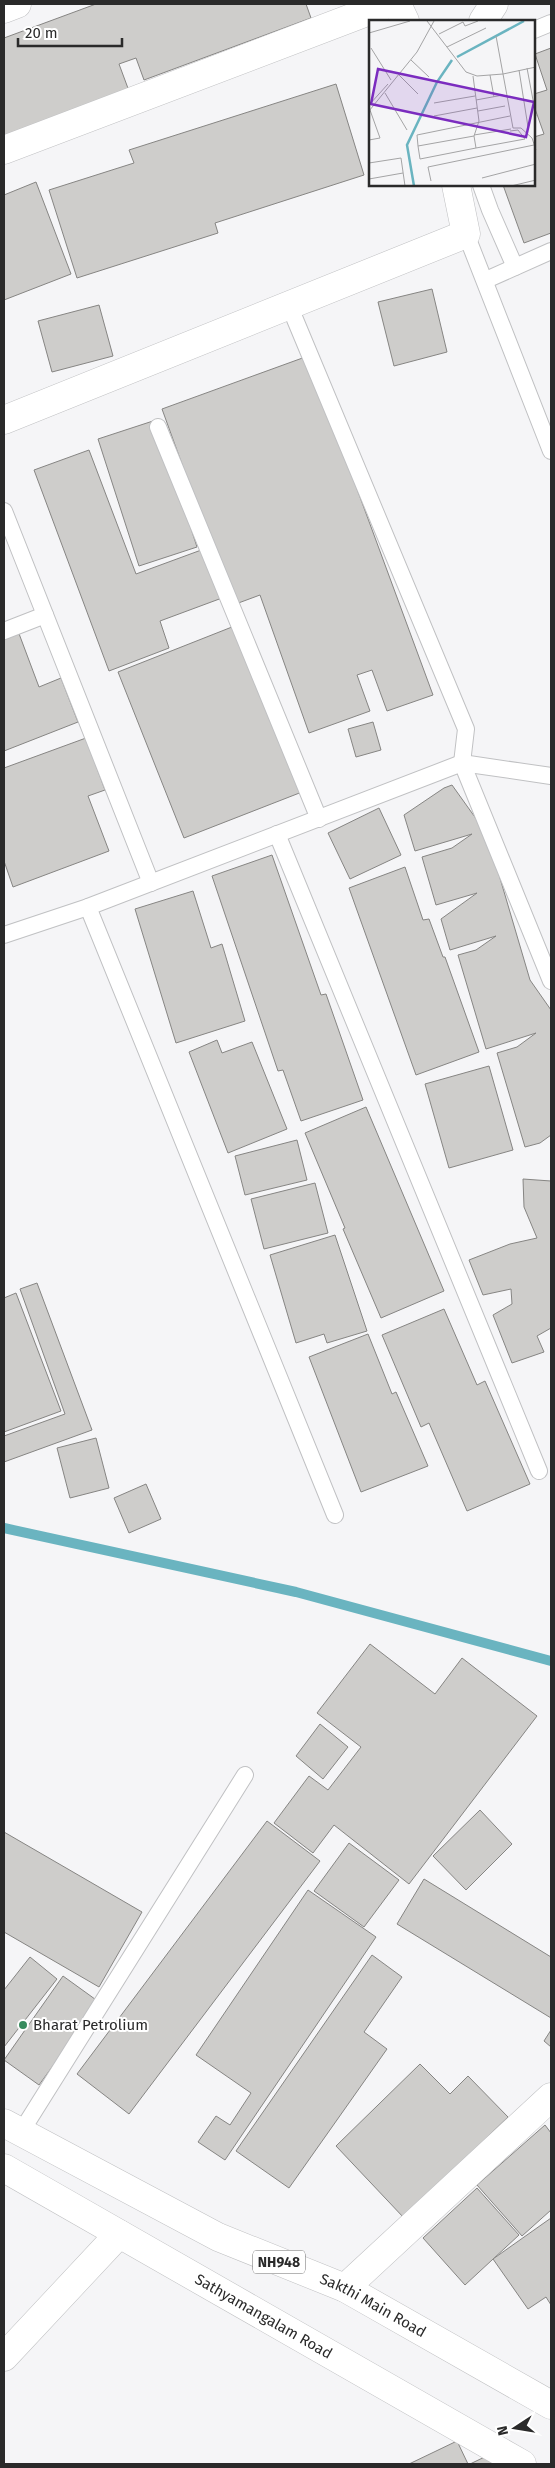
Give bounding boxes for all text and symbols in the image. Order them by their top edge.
scale bar [18,15,121,47]
inset map [369,20,535,186]
text: 20 m [25,24,58,42]
place label: Bharat Petrolium [33,2016,148,2034]
marker: Bharat Petrolium [17,2019,29,2031]
road number: NH948 [253,2250,305,2274]
street label: Sathyamangalam Road [192,2270,335,2363]
street label: Sakthi Main Road [317,2270,429,2341]
north arrow [490,2403,540,2453]
text: N [493,2424,512,2437]

